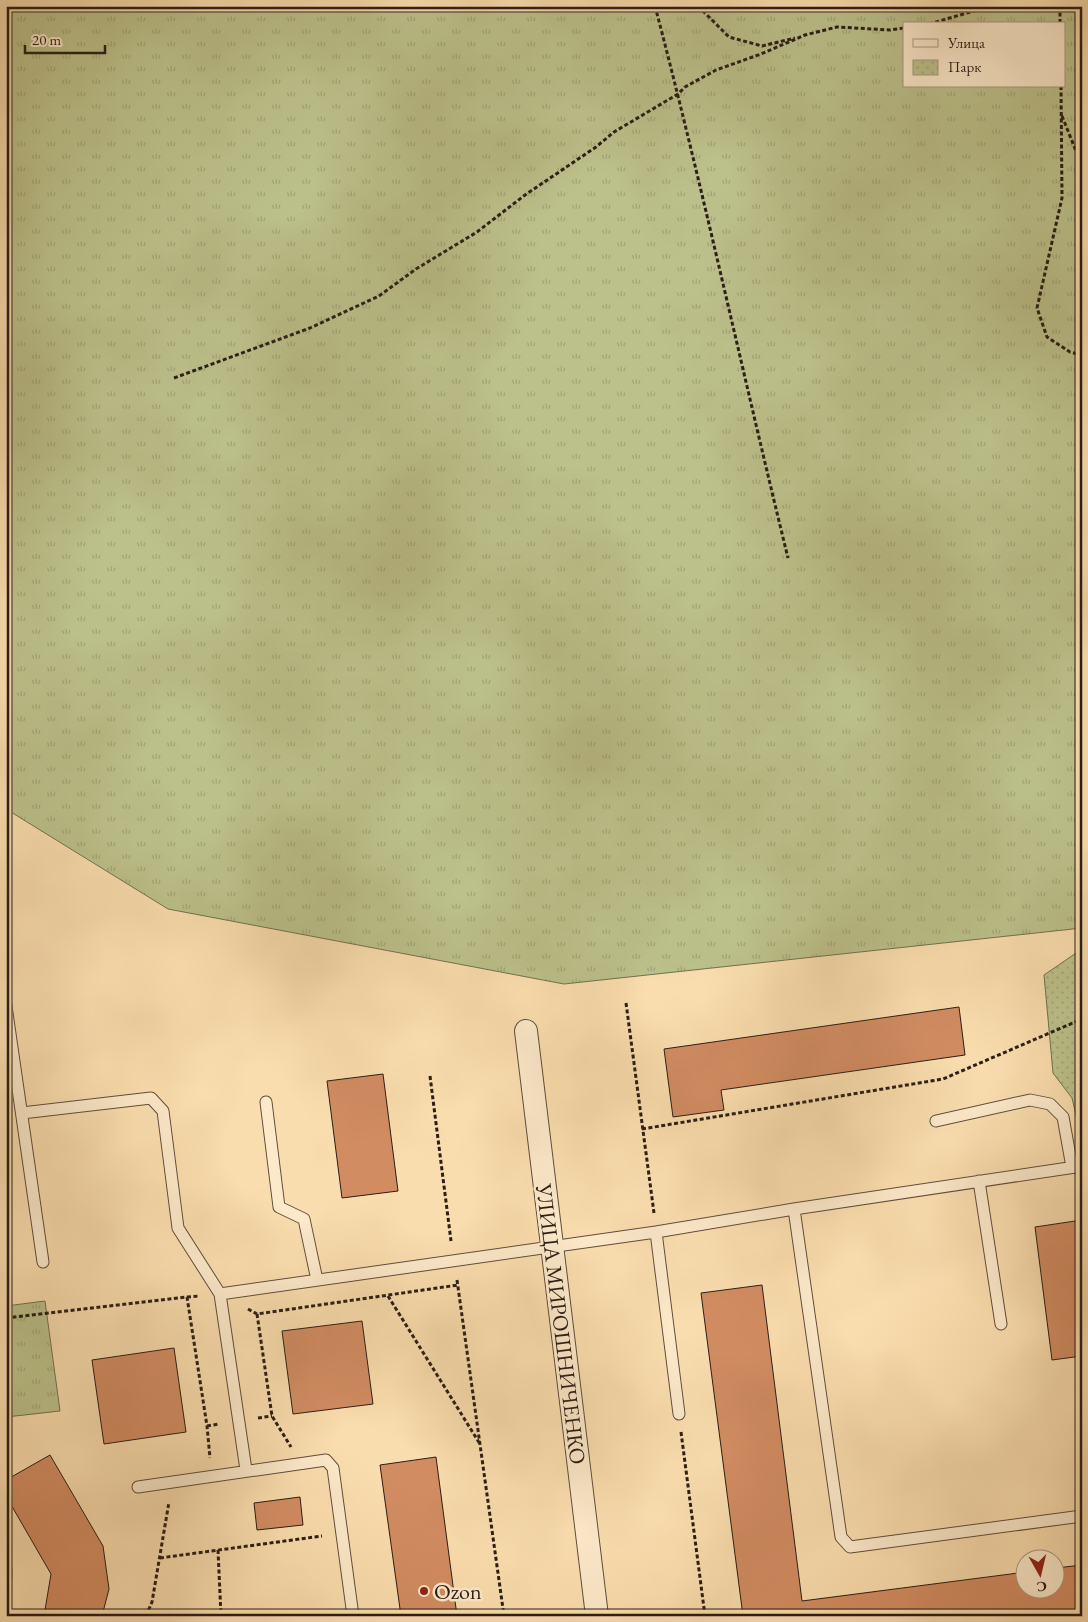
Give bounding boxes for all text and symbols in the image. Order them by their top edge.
scale bar [25,22,105,54]
legend [903,22,1066,88]
text: 20 m [32,30,61,49]
text: Улица [947,33,985,52]
text: Парк [948,57,981,76]
street label: УЛИЦА МИРОШНИЧЕНКО [529,1181,593,1466]
north arrow [1016,1550,1066,1600]
place label: Ozon [434,1577,482,1606]
text: С [1036,1577,1048,1596]
marker: Ozon [418,1585,430,1597]

